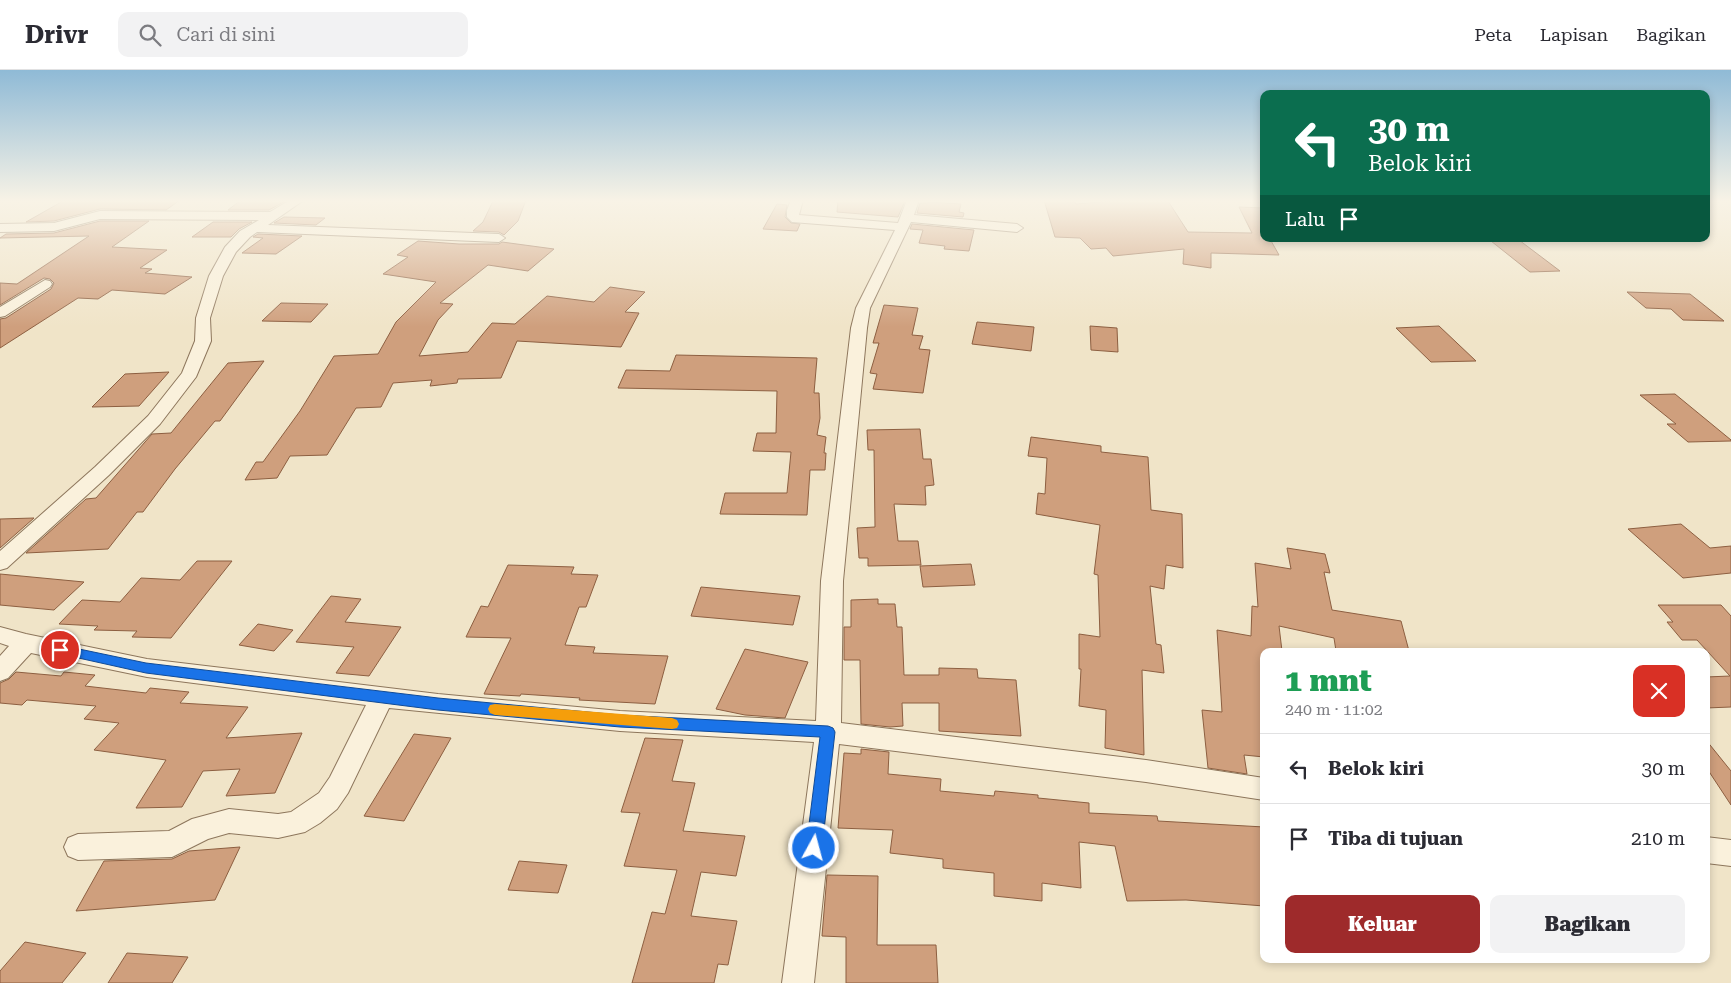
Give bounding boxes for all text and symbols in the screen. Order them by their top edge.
search box [118,12,468,57]
text: Drivr [25,21,88,49]
icon: search [136,21,164,49]
text: Cari di sini [176,23,275,46]
text: Peta [1474,24,1512,45]
text: Lapisan [1540,24,1608,45]
text: Bagikan [1636,24,1706,45]
text: 30 m [1368,109,1450,150]
icon: left [1285,110,1350,175]
text: Belok kiri [1368,151,1472,176]
icon: arrive [1335,205,1363,233]
text: Lalu [1285,208,1325,231]
pin [39,629,81,671]
icon: arrive [46,636,74,664]
text: 1 mnt [1285,663,1372,698]
button: close [1633,665,1685,717]
text: 240 m · 11:02 [1285,700,1383,719]
icon: left [1285,755,1313,783]
text: Belok kiri [1328,757,1424,780]
text: 30 m [1642,757,1685,780]
position arrow [787,821,839,873]
icon: arrive [1285,825,1313,853]
text: Tiba di tujuan [1328,827,1463,850]
text: 210 m [1631,827,1685,850]
button: Keluar [1285,895,1480,953]
button: Bagikan [1490,895,1685,953]

